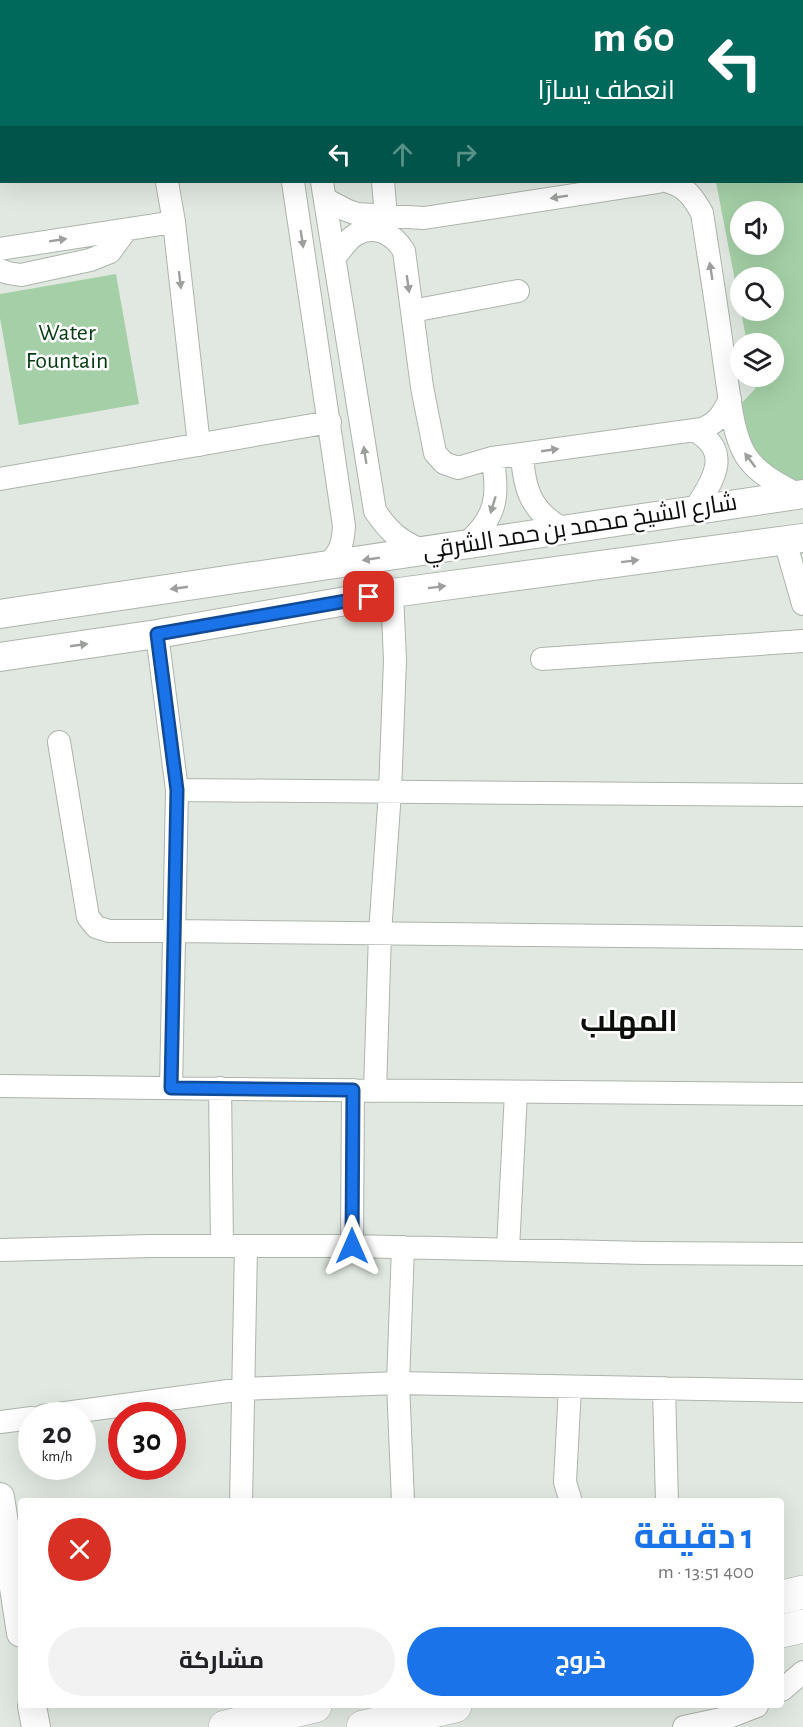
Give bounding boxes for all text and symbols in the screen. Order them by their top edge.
text: 60 m [593,17,675,59]
icon: left [696,24,774,102]
text: انعطف يسارًا [537,77,675,104]
icon: left [323,138,356,171]
icon: ahead [386,138,419,171]
icon: right [449,138,482,171]
one-way arrow [549,192,568,201]
map controls [730,201,784,387]
button: sound [730,201,784,255]
one-way arrow [298,230,307,249]
one-way arrow [48,236,67,245]
one-way arrow [706,261,715,280]
button: search [730,267,784,321]
one-way arrow [175,271,185,290]
one-way arrow [404,275,413,294]
park label: Water Fountain [26,321,108,373]
button: layers [730,333,784,387]
one-way arrow [361,445,370,464]
one-way arrow [540,446,559,455]
one-way arrow [744,452,756,468]
street label: شارع الشيخ محمد بن حمد الشرقي [421,489,740,570]
one-way arrow [487,496,497,514]
one-way arrow [362,555,381,564]
one-way arrow [621,557,640,566]
pin [343,571,394,622]
icon: arrive [352,580,385,613]
one-way arrow [427,582,446,591]
one-way arrow [169,583,188,592]
one-way arrow [69,641,88,650]
district label: المهلب [580,1007,678,1039]
position arrow [320,1214,384,1278]
speed limit sign: 30 [108,1402,186,1480]
text: 20 [42,1419,72,1449]
text: km/h [42,1449,72,1464]
button: close [48,1518,111,1581]
text: 1 دقيقة [634,1519,754,1555]
text: 400 m · 13:51 [658,1562,754,1582]
button: مشاركة [48,1627,395,1696]
button: خروج [407,1627,754,1696]

